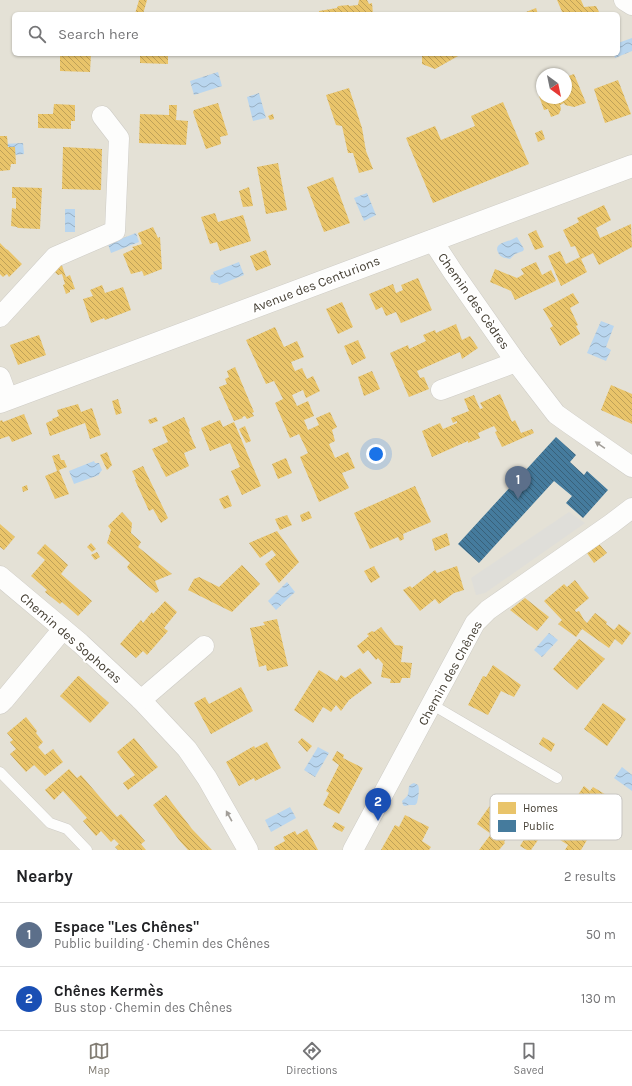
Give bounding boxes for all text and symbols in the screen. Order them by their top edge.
search box [12,12,620,56]
icon: search [26,23,48,45]
text: Search here [58,25,139,43]
north arrow [536,68,572,104]
street label: Chemin des Cèdres [435,250,513,352]
street label: Avenue des Centurions [250,253,382,315]
one-way arrow [595,441,605,449]
your location [366,444,386,464]
pin: 1 [505,466,531,499]
street label: Chemin des Sophoras [17,590,125,686]
street label: Chemin des Chênes [415,618,485,728]
pin: 2 [365,788,391,821]
legend [490,794,622,840]
text: Homes [523,802,558,815]
one-way arrow [225,810,232,822]
text: Public [523,820,555,833]
text: Nearby [16,866,73,886]
text: 2 results [564,869,616,884]
text: Espace "Les Chênes" [54,918,199,936]
text: 1 [27,927,31,942]
text: 50 m [586,927,616,942]
text: Public building · Chemin des Chênes [54,936,270,951]
text: Chênes Kermès [54,982,164,1000]
text: 2 [25,991,33,1006]
text: 130 m [581,991,616,1006]
text: Bus stop · Chemin des Chênes [54,1000,232,1015]
tab: Map [88,1040,110,1077]
tab: Directions [286,1040,338,1077]
tab: Saved [514,1040,544,1077]

